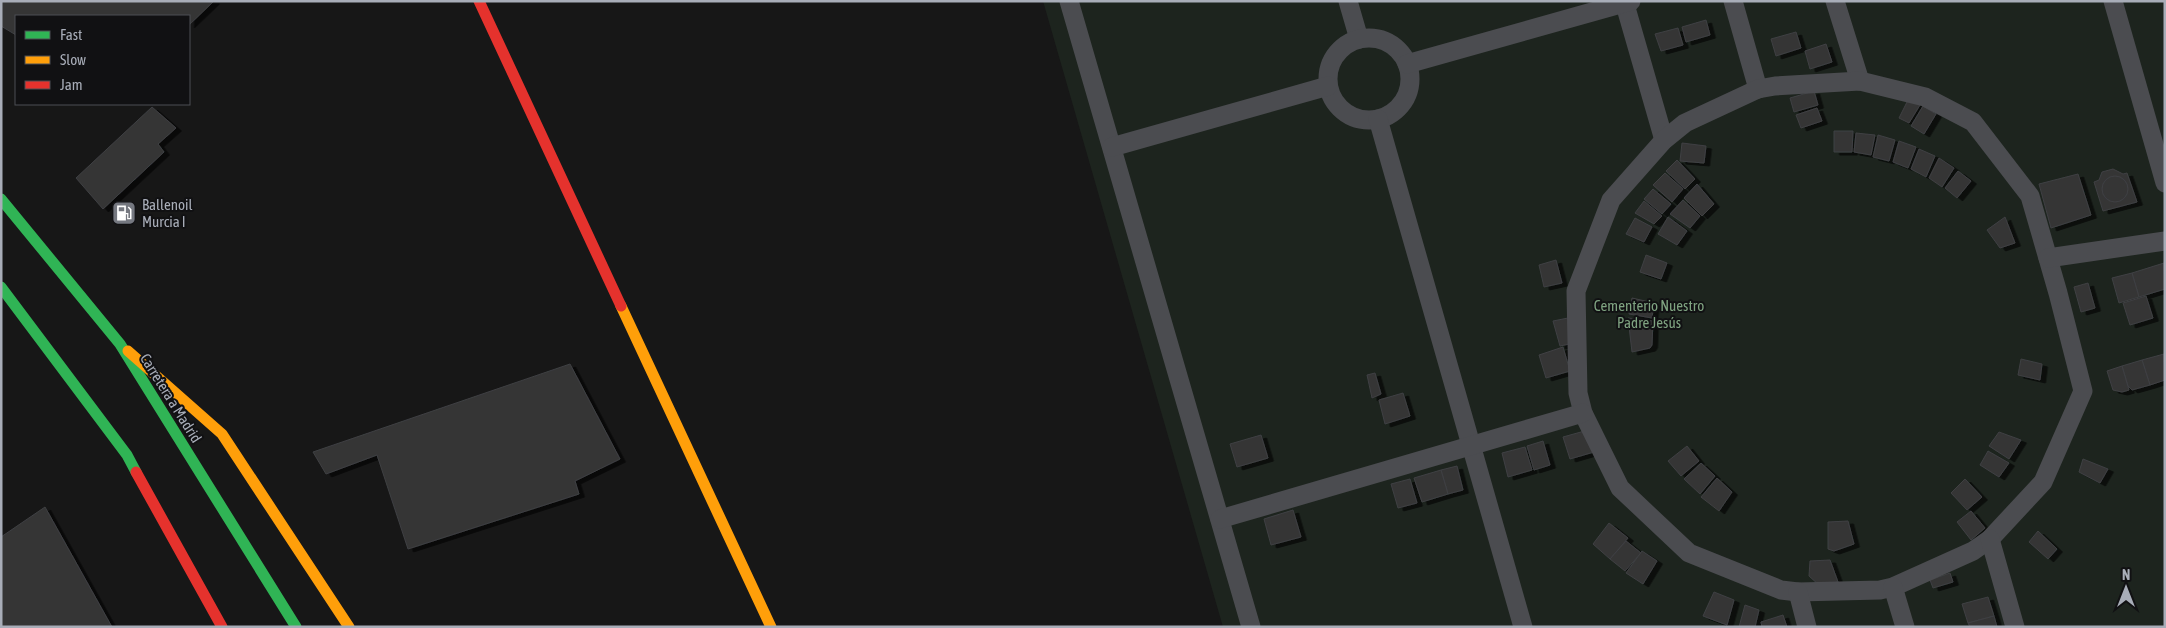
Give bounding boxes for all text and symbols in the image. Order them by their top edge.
legend [15,15,190,105]
text: Fast [60,26,82,43]
text: Slow [60,51,86,68]
text: Jam [60,76,83,93]
place label: Ballenoil Murcia I [142,196,192,230]
fuel station icon: Ballenoil Murcia I [111,200,137,226]
park label: Cementerio Nuestro Padre Jesús [1594,297,1704,331]
street label: Carretera a Madrid [137,350,205,446]
north arrow [2101,563,2151,613]
text: N [2122,567,2130,583]

